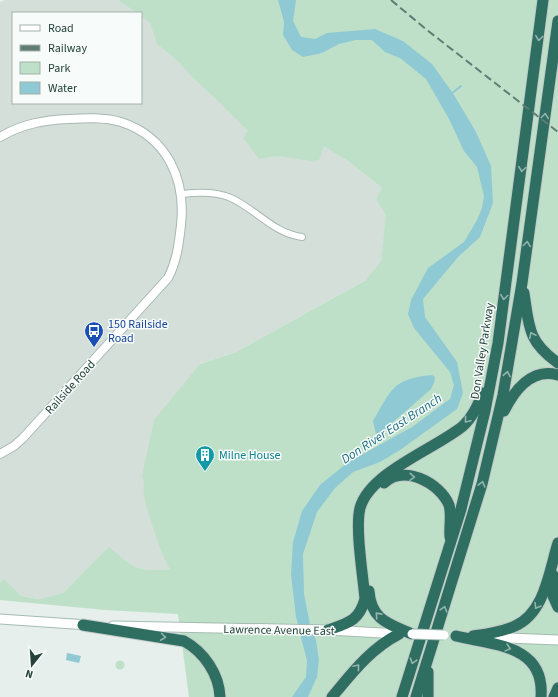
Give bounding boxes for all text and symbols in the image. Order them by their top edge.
legend [12,12,142,104]
text: Road [48,20,74,37]
one-way arrow [534,35,543,41]
text: Railway [48,40,87,57]
text: Park [48,60,70,77]
text: Water [48,80,78,97]
one-way arrow [540,113,549,119]
one-way arrow [518,166,527,172]
one-way arrow [522,241,531,247]
one-way arrow [500,294,509,300]
street label: Don Valley Parkway [466,301,499,401]
place label: 150 Railside Road [108,316,168,347]
bus stop icon: 150 Railside Road [83,320,105,348]
one-way arrow [529,332,537,339]
street label: Railside Road [41,357,99,418]
one-way arrow [503,371,511,377]
water label: Don River East Branch [338,389,446,468]
one-way arrow [465,416,472,423]
building icon: Milne House [194,444,216,472]
place label: Milne House [219,447,281,464]
one-way arrow [409,472,415,481]
one-way arrow [477,481,485,488]
one-way arrow [534,602,541,609]
one-way arrow [439,606,448,613]
one-way arrow [376,613,383,620]
street label: Lawrence Avenue East [223,621,335,640]
one-way arrow [160,632,166,641]
one-way arrow [504,643,511,652]
north arrow [12,645,52,685]
one-way arrow [409,657,418,664]
one-way arrow [352,665,359,672]
text: N [24,666,35,682]

